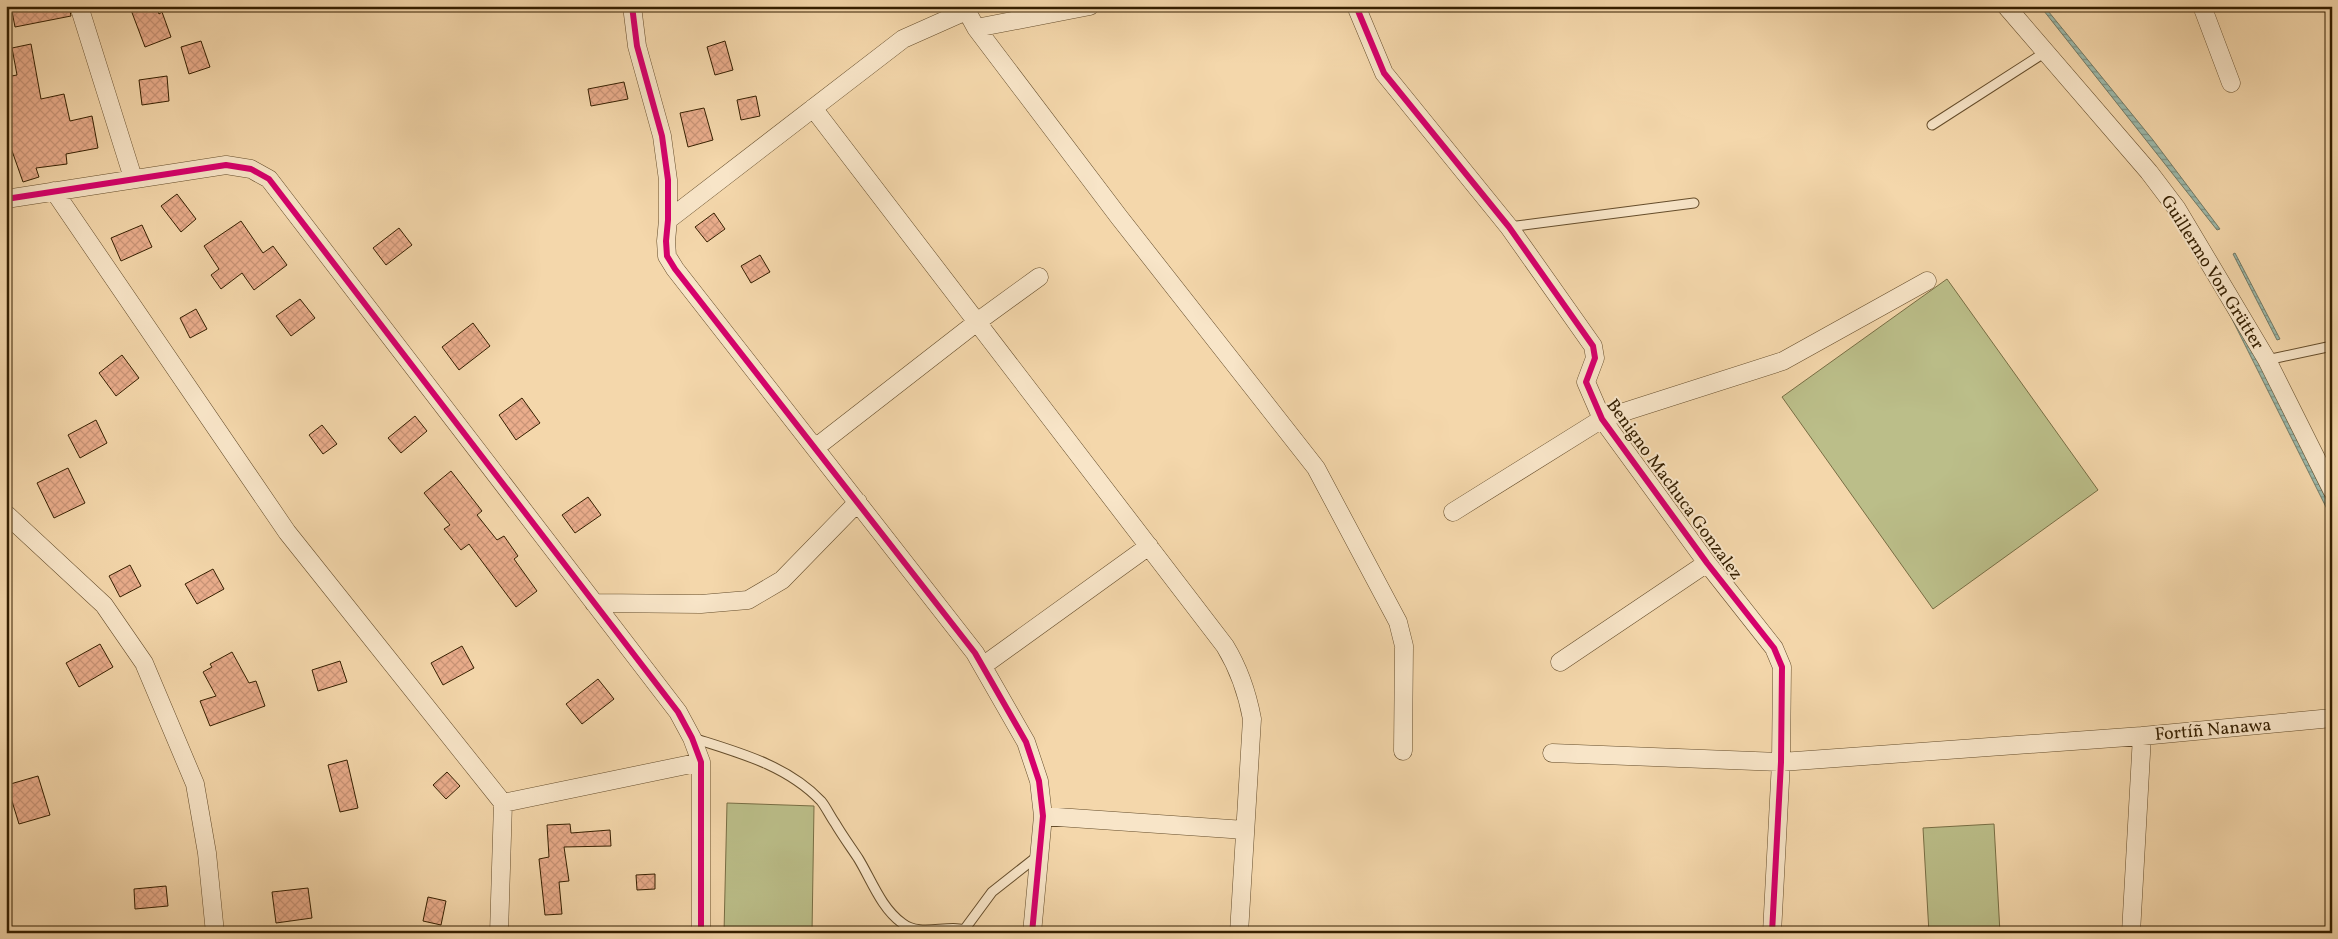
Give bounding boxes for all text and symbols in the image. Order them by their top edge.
street label: Guillermo Von Grütter [2154,191,2270,355]
street label: Benigno Machuca Gonzalez [1600,394,1748,586]
street label: Fortíñ Nanawa [2154,713,2272,748]

